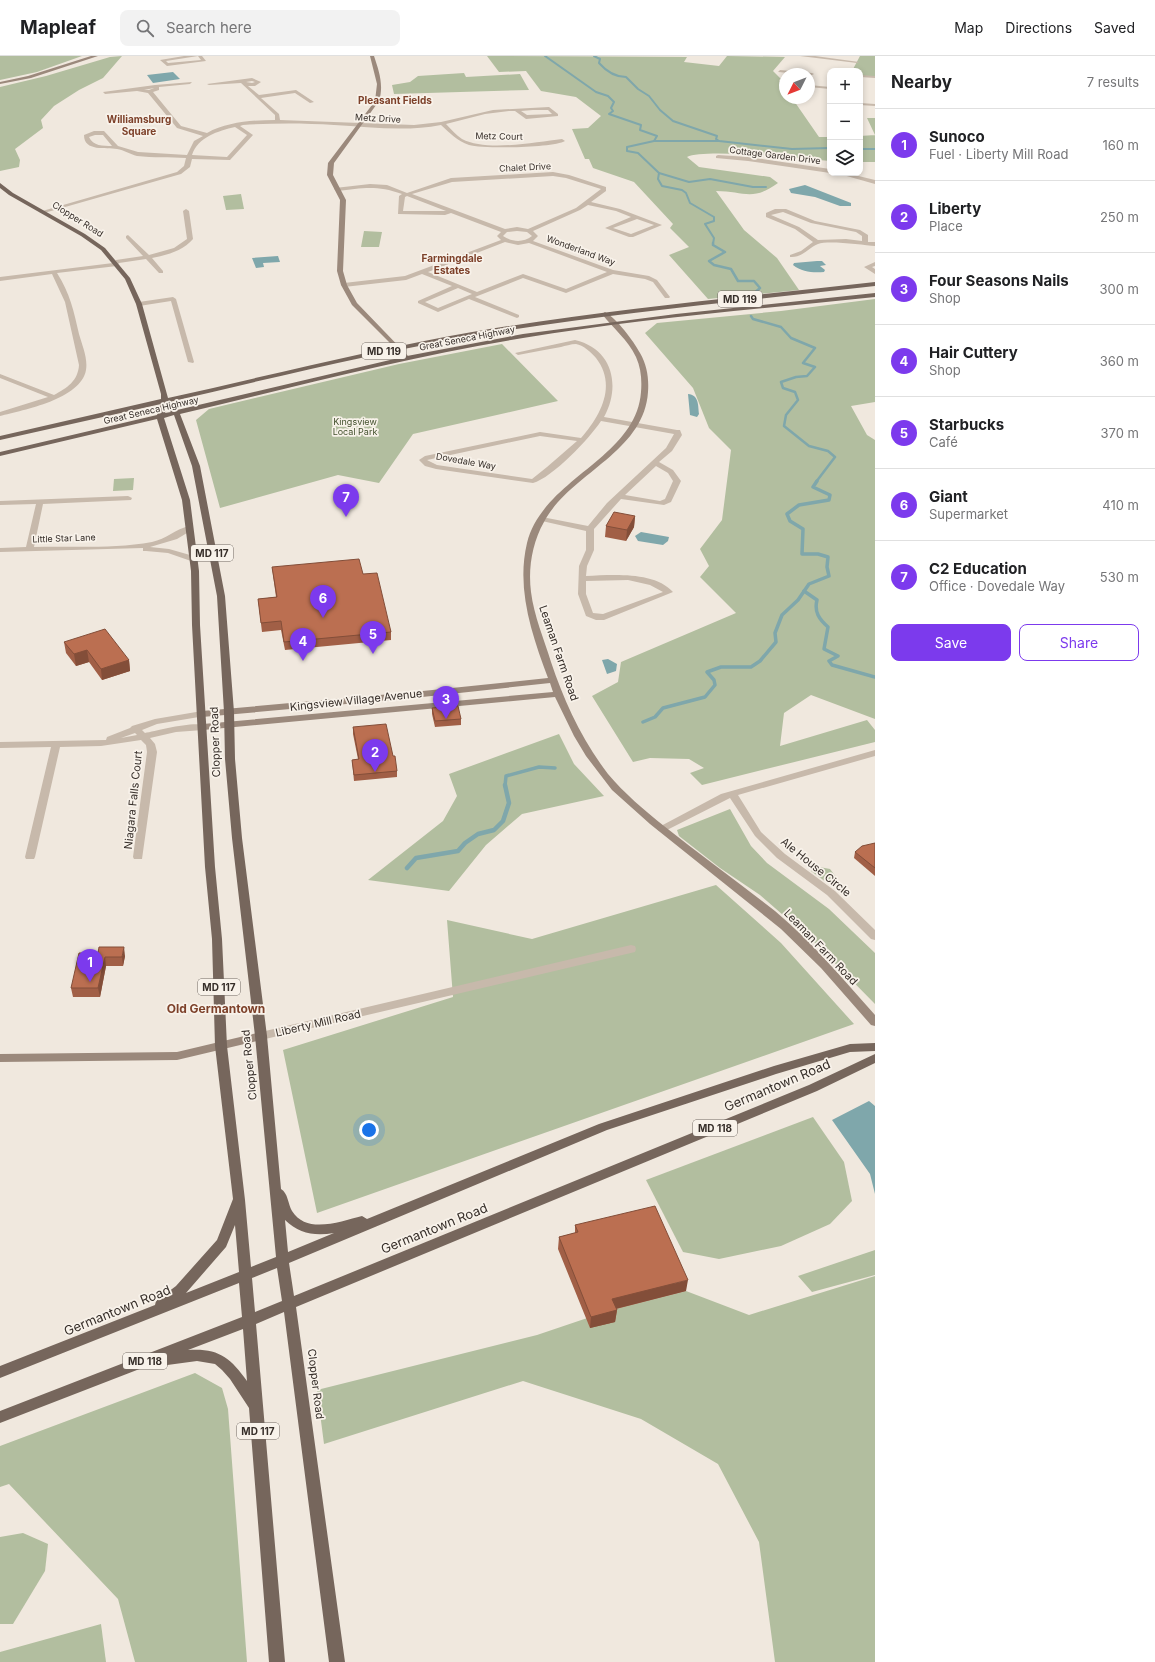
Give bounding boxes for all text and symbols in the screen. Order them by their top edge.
search box [120,10,400,46]
text: Mapleaf [20,16,96,39]
icon: search [134,17,156,39]
text: Search here [166,18,252,37]
text: Map [954,19,983,36]
text: Directions [1005,19,1072,36]
text: Saved [1094,19,1135,36]
north arrow [779,68,815,104]
map controls [827,68,863,176]
button: + [827,68,863,104]
text: Nearby [891,72,952,92]
text: 7 results [1087,74,1139,90]
district label: Pleasant Fields [358,94,432,106]
button: − [827,104,863,140]
street label: Metz Drive [355,111,401,125]
district label: Williamsburg Square [107,113,171,137]
text: Sunoco [929,127,985,146]
street label: Metz Court [475,130,523,142]
text: 1 [901,137,907,153]
text: 160 m [1102,137,1139,153]
button: layers [827,140,863,176]
street label: Cottage Garden Drive [729,144,821,166]
text: Fuel · Liberty Mill Road [929,146,1069,162]
street label: Chalet Drive [499,160,551,174]
street label: Clopper Road [50,199,106,239]
text: Liberty [929,199,981,218]
text: 2 [900,209,908,225]
text: 250 m [1100,209,1139,225]
text: Place [929,218,963,234]
street label: Wonderland Way [545,232,617,268]
district label: Farmingdale Estates [422,252,482,276]
text: Four Seasons Nails [929,271,1069,290]
text: 3 [900,281,908,297]
text: 300 m [1100,281,1139,297]
text: Shop [929,290,961,306]
road number: MD 119 [718,291,762,307]
street label: Great Seneca Highway [418,323,516,353]
road number: MD 119 [362,343,406,359]
text: Hair Cuttery [929,343,1018,362]
text: 4 [900,353,908,369]
text: 360 m [1100,353,1139,369]
text: Shop [929,362,961,378]
street label: Great Seneca Highway [102,394,200,426]
text: Starbucks [929,415,1004,434]
park label: Kingsview Local Park [333,416,377,437]
text: 5 [900,425,908,441]
text: 370 m [1101,425,1139,441]
text: Café [929,434,958,450]
street label: Dovedale Way [435,450,497,472]
pin: 7 [333,484,359,517]
text: Giant [929,487,968,506]
text: 6 [900,497,908,513]
text: 410 m [1102,497,1139,513]
text: Supermarket [929,506,1008,522]
street label: Little Star Lane [32,531,96,545]
road number: MD 117 [191,545,233,561]
text: C2 Education [929,559,1027,578]
text: 7 [900,569,908,585]
text: 530 m [1100,569,1139,585]
text: Office · Dovedale Way [929,578,1065,594]
pin: 6 [310,585,336,618]
street label: Leaman Farm Road [536,603,582,703]
pin: 5 [360,621,386,654]
button: Save [891,624,1011,661]
button: Share [1019,624,1139,661]
pin: 4 [290,628,316,661]
street label: Kingsview Village Avenue [289,686,423,714]
pin: 3 [433,686,459,719]
street label: Clopper Road [207,706,223,778]
pin: 2 [362,739,388,772]
street label: Niagara Falls Court [121,750,145,850]
street label: Ale House Circle [778,834,854,900]
street label: Leaman Farm Road [781,906,861,988]
pin: 1 [77,949,103,982]
road number: MD 117 [198,979,240,995]
district label: Old Germantown [167,1001,265,1016]
street label: Liberty Mill Road [274,1006,362,1040]
street label: Clopper Road [238,1029,260,1101]
street label: Germantown Road [722,1055,832,1115]
your location [359,1120,379,1140]
road number: MD 118 [693,1120,737,1136]
street label: Germantown Road [378,1199,490,1257]
street label: Germantown Road [61,1281,173,1339]
street label: Clopper Road [305,1348,327,1420]
road number: MD 118 [123,1353,167,1369]
road number: MD 117 [237,1423,279,1439]

